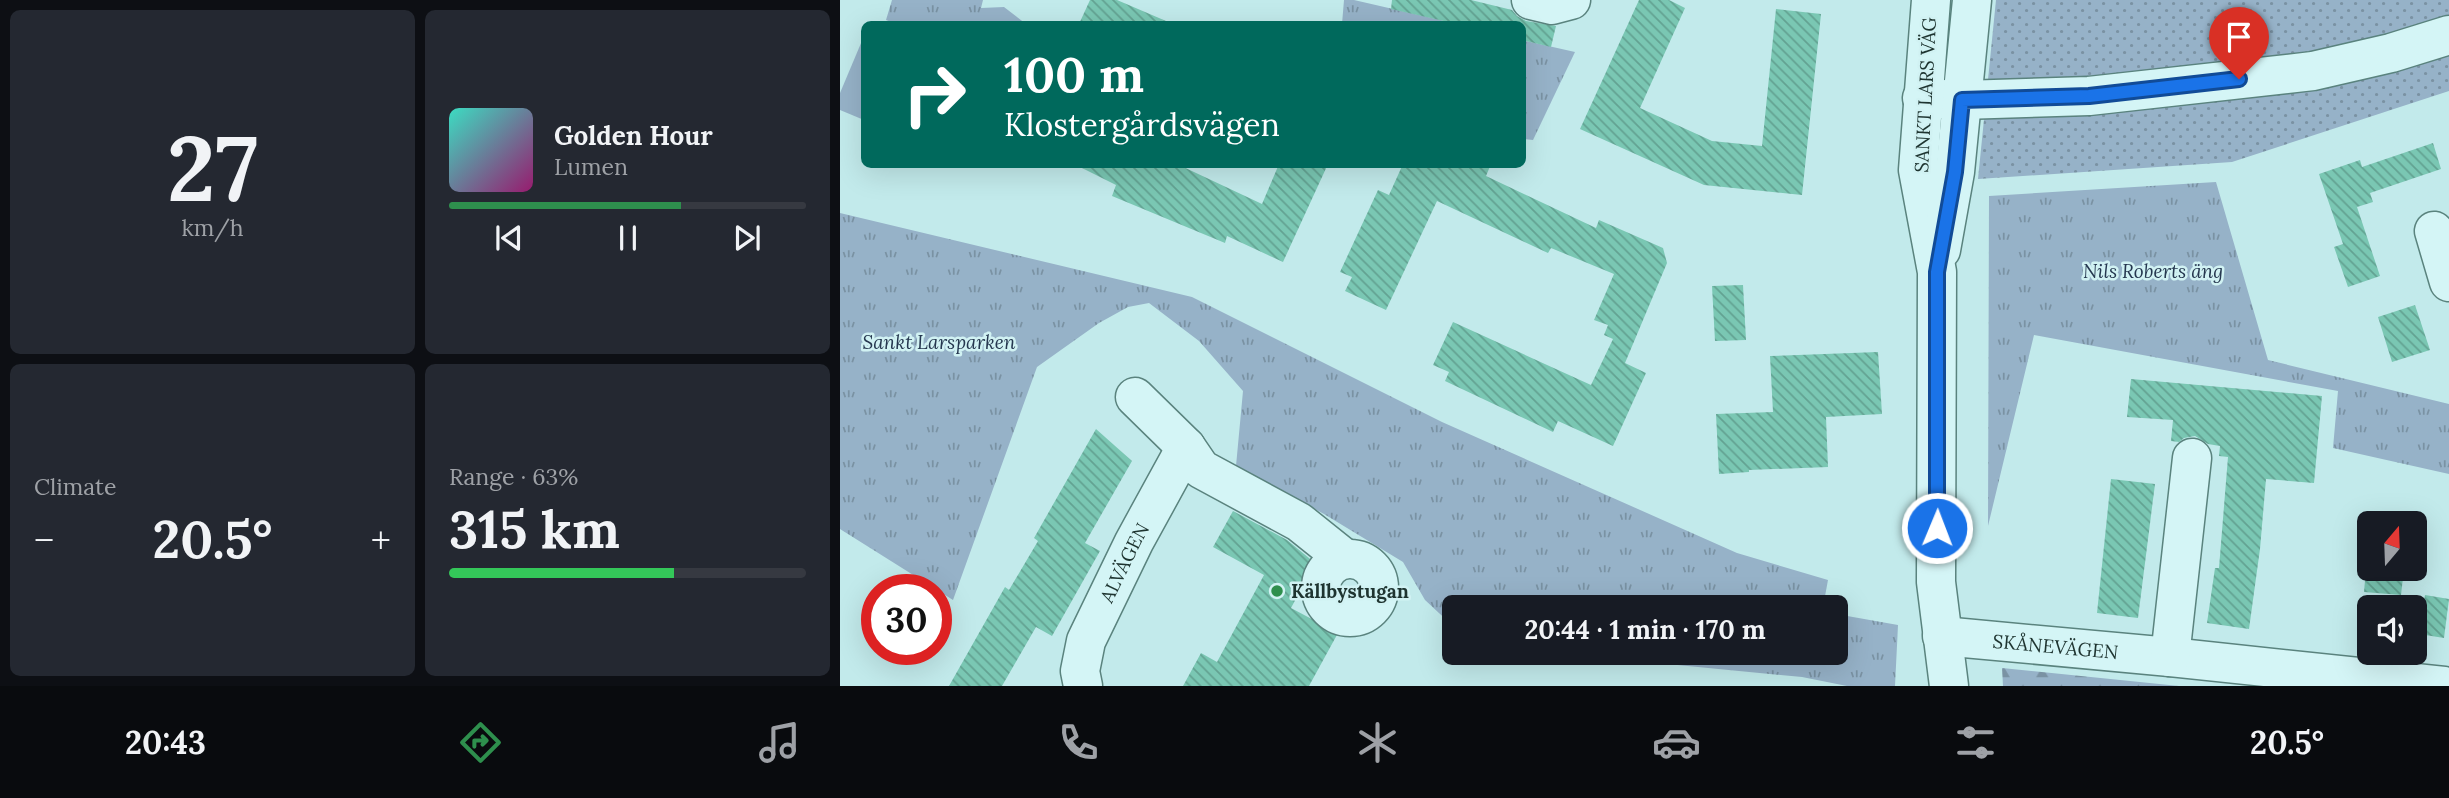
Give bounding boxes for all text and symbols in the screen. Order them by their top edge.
pin [2209,7,2269,79]
street label: SANKT LARS VÄG [1909,16,1941,173]
icon: arrive [2220,18,2258,56]
text: 100 m [1004,43,1144,105]
icon: right [889,49,980,140]
text: Klostergårdsvägen [1004,104,1280,145]
text: 27 [167,109,258,226]
text: Golden Hour [554,119,713,152]
text: Lumen [554,152,628,181]
text: km/h [181,213,244,242]
icon: previous [490,219,528,257]
icon: pause [609,219,647,257]
icon: next [728,219,766,257]
park label: Nils Roberts äng [2083,259,2223,283]
park label: Sankt Larsparken [862,330,1016,354]
text: Range · 63% [449,462,578,491]
text: Climate [34,472,116,501]
position arrow [1900,491,1974,565]
text: 315 km [449,496,620,562]
text: 20.5° [153,506,272,572]
north arrow [2357,511,2427,581]
map controls [2357,511,2427,665]
text: − [34,516,54,564]
text: + [371,516,391,564]
street label: ALVÄGEN [1094,519,1154,607]
speed limit sign: 30 [861,574,952,665]
place label: Källbystugan [1291,579,1409,603]
marker: Källbystugan [1269,583,1285,599]
button: sound [2357,595,2427,665]
text: 20:44 · 1 min · 170 m [1524,613,1766,646]
street label: SKÅNEVÄGEN [1992,629,2119,664]
icon: directions [456,718,505,767]
icon: music [755,718,804,767]
icon: phone [1054,718,1103,767]
icon: climate [1353,718,1402,767]
icon: car [1652,718,1701,767]
icon: filters [1951,718,2000,767]
text: 20:43 [125,722,206,763]
text: 20.5° [2250,722,2324,763]

